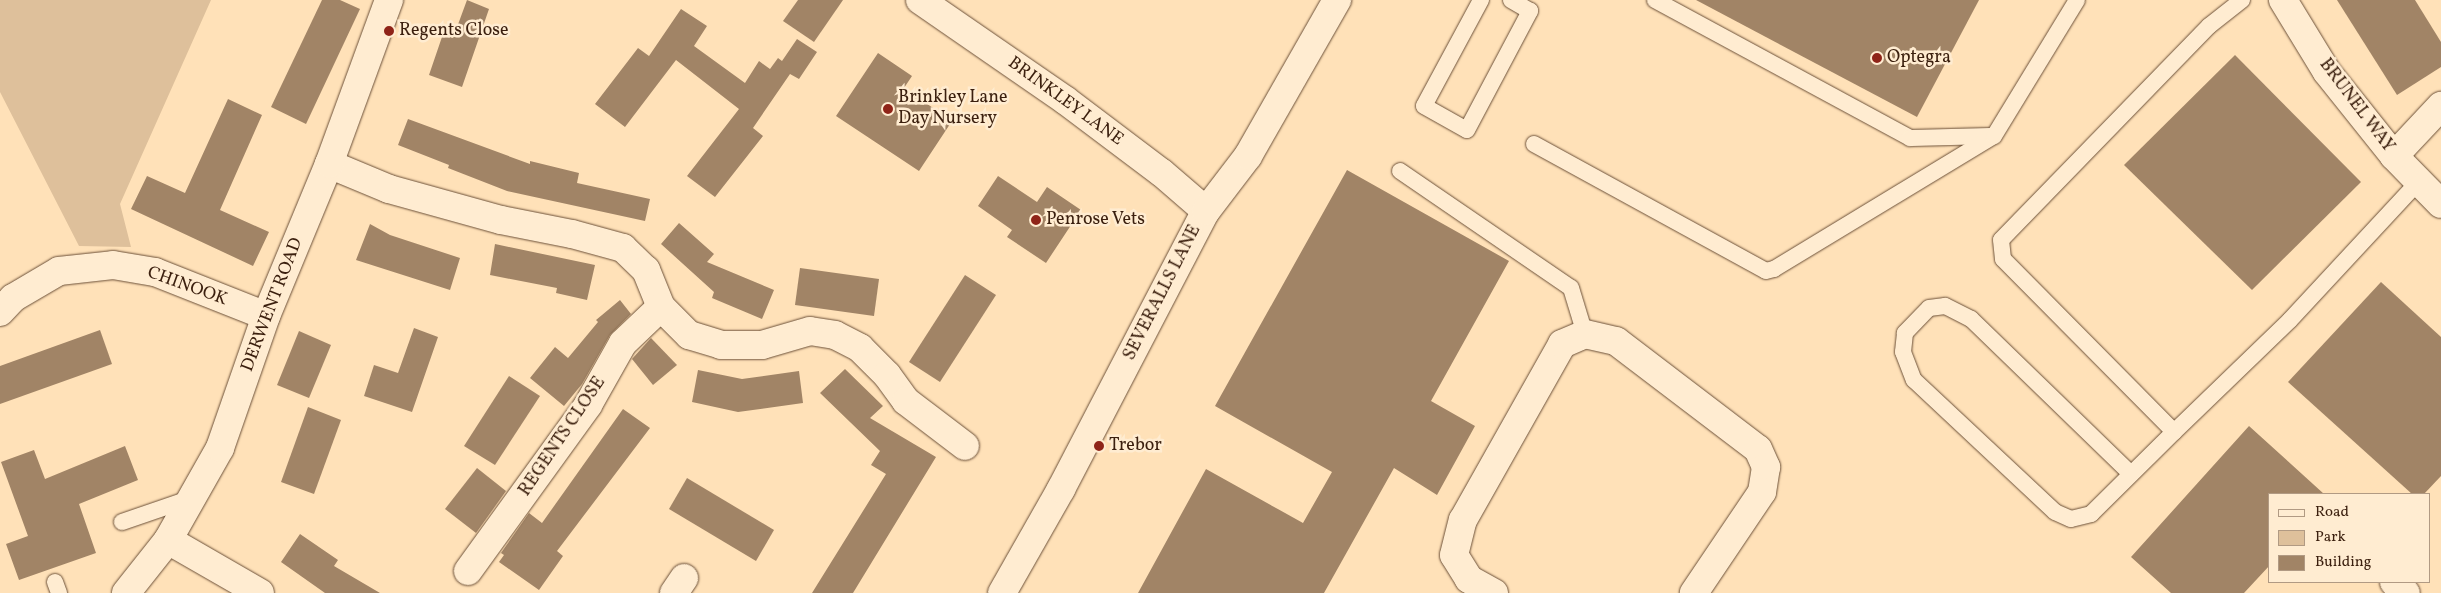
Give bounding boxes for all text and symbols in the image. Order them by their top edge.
place label: Regents Close [399,20,509,42]
marker: Regents Close [383,25,395,37]
place label: Optegra [1887,47,1951,69]
marker: Optegra [1871,52,1883,64]
street label: BRINKLEY LANE [1003,53,1127,151]
street label: BRUNEL WAY [2314,55,2398,157]
place label: Brinkley Lane Day Nursery [898,88,1008,130]
marker: Brinkley Lane Day Nursery [882,103,894,115]
place label: Penrose Vets [1046,209,1146,231]
marker: Penrose Vets [1030,214,1042,226]
street label: SEVERALLS LANE [1120,222,1206,364]
street label: DERWENT ROAD [237,235,309,375]
street label: CHINOOK [144,263,230,311]
street label: REGENTS CLOSE [515,373,611,501]
place label: Trebor [1109,435,1162,457]
marker: Trebor [1093,440,1105,452]
legend [2268,493,2431,583]
text: Road [2315,502,2349,523]
text: Park [2315,527,2346,548]
text: Building [2315,552,2371,573]

